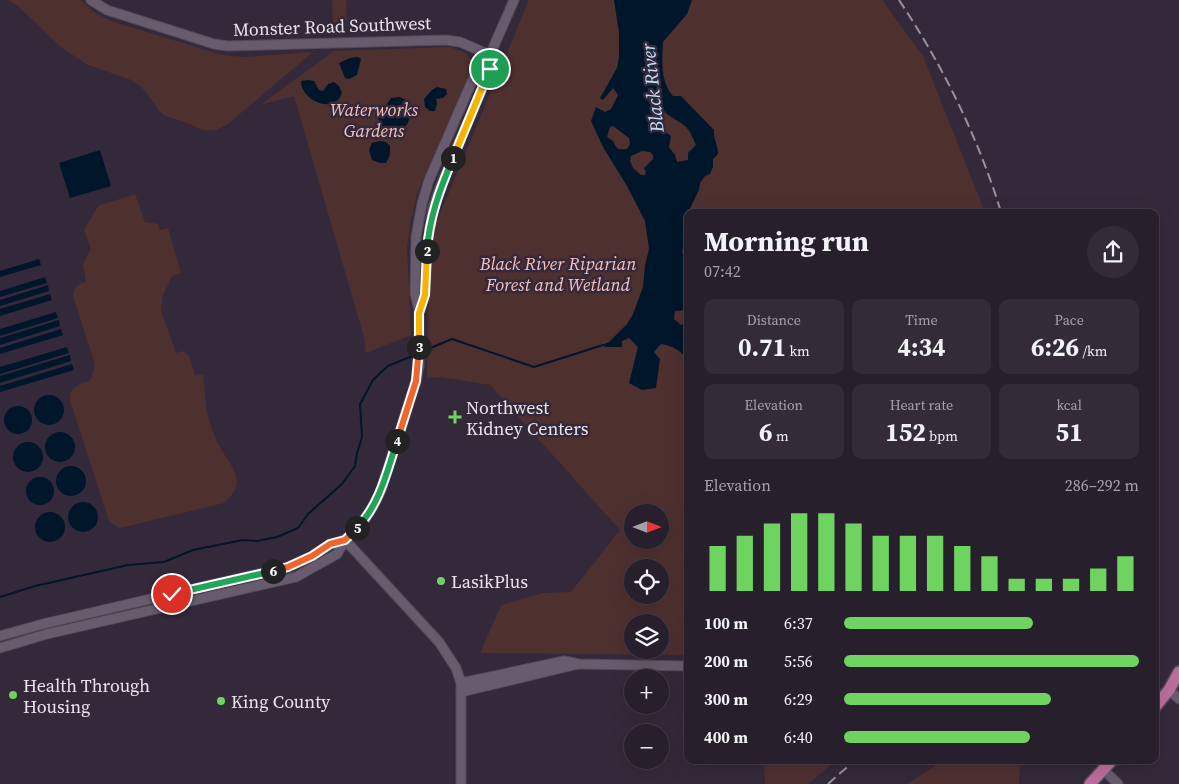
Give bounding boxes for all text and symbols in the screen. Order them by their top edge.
street label: Monster Road Southwest [233,10,432,42]
water label: Black River [634,41,670,135]
pin [469,48,511,90]
icon: arrive [476,55,504,83]
park label: Waterworks Gardens [330,97,419,143]
pin: 1 [440,146,466,170]
text: 1 [450,148,457,168]
text: Morning run [704,222,869,260]
button: share [1087,226,1139,278]
pin: 2 [414,238,440,264]
text: 2 [424,241,431,261]
park label: Black River Riparian Forest and Wetland [479,251,636,297]
text: 07:42 [704,260,741,282]
text: Distance [747,310,801,330]
text: Time [905,310,938,330]
text: Pace [1054,310,1084,330]
text: 0.71 [738,330,786,364]
text: 4:34 [897,330,946,364]
text: 6:26 [1031,330,1079,364]
pin: 3 [406,334,432,360]
text: 3 [416,337,423,357]
text: km [786,341,810,361]
text: /km [1079,341,1107,361]
place label: Northwest Kidney Centers [466,395,589,441]
text: Elevation [745,395,803,415]
text: Heart rate [890,395,953,415]
text: kcal [1056,395,1082,415]
marker: Northwest Kidney Centers [448,410,462,424]
text: 6 [759,415,773,449]
text: 152 [885,415,926,449]
text: 51 [1056,415,1083,449]
text: m [773,426,789,446]
text: bpm [926,426,958,446]
pin: 4 [384,428,410,454]
text: 4 [394,431,401,451]
text: Elevation [704,474,771,496]
text: 286–292 m [1065,474,1139,496]
north arrow [624,504,669,549]
map controls [624,504,669,769]
pin: 5 [344,516,370,540]
text: 5 [354,518,361,538]
pin: 6 [260,558,286,584]
button: locate [624,559,669,604]
text: 6 [270,561,277,581]
place label: LasikPlus [451,569,528,594]
pin [151,573,193,615]
marker: LasikPlus [435,575,447,587]
icon: check [158,580,186,608]
text: 100 m [704,612,748,634]
text: 6:37 [784,612,813,634]
button: layers [624,614,669,659]
text: 200 m [704,650,748,672]
text: 5:56 [784,650,813,672]
button: + [624,669,669,714]
place label: Health Through Housing [23,673,150,719]
text: 300 m [704,688,748,710]
text: 6:29 [784,688,813,710]
marker: Health Through Housing [7,689,19,701]
place label: King County [231,689,331,714]
marker: King County [215,695,227,707]
button: − [624,724,669,769]
text: 400 m [704,726,748,748]
text: 6:40 [784,726,813,748]

